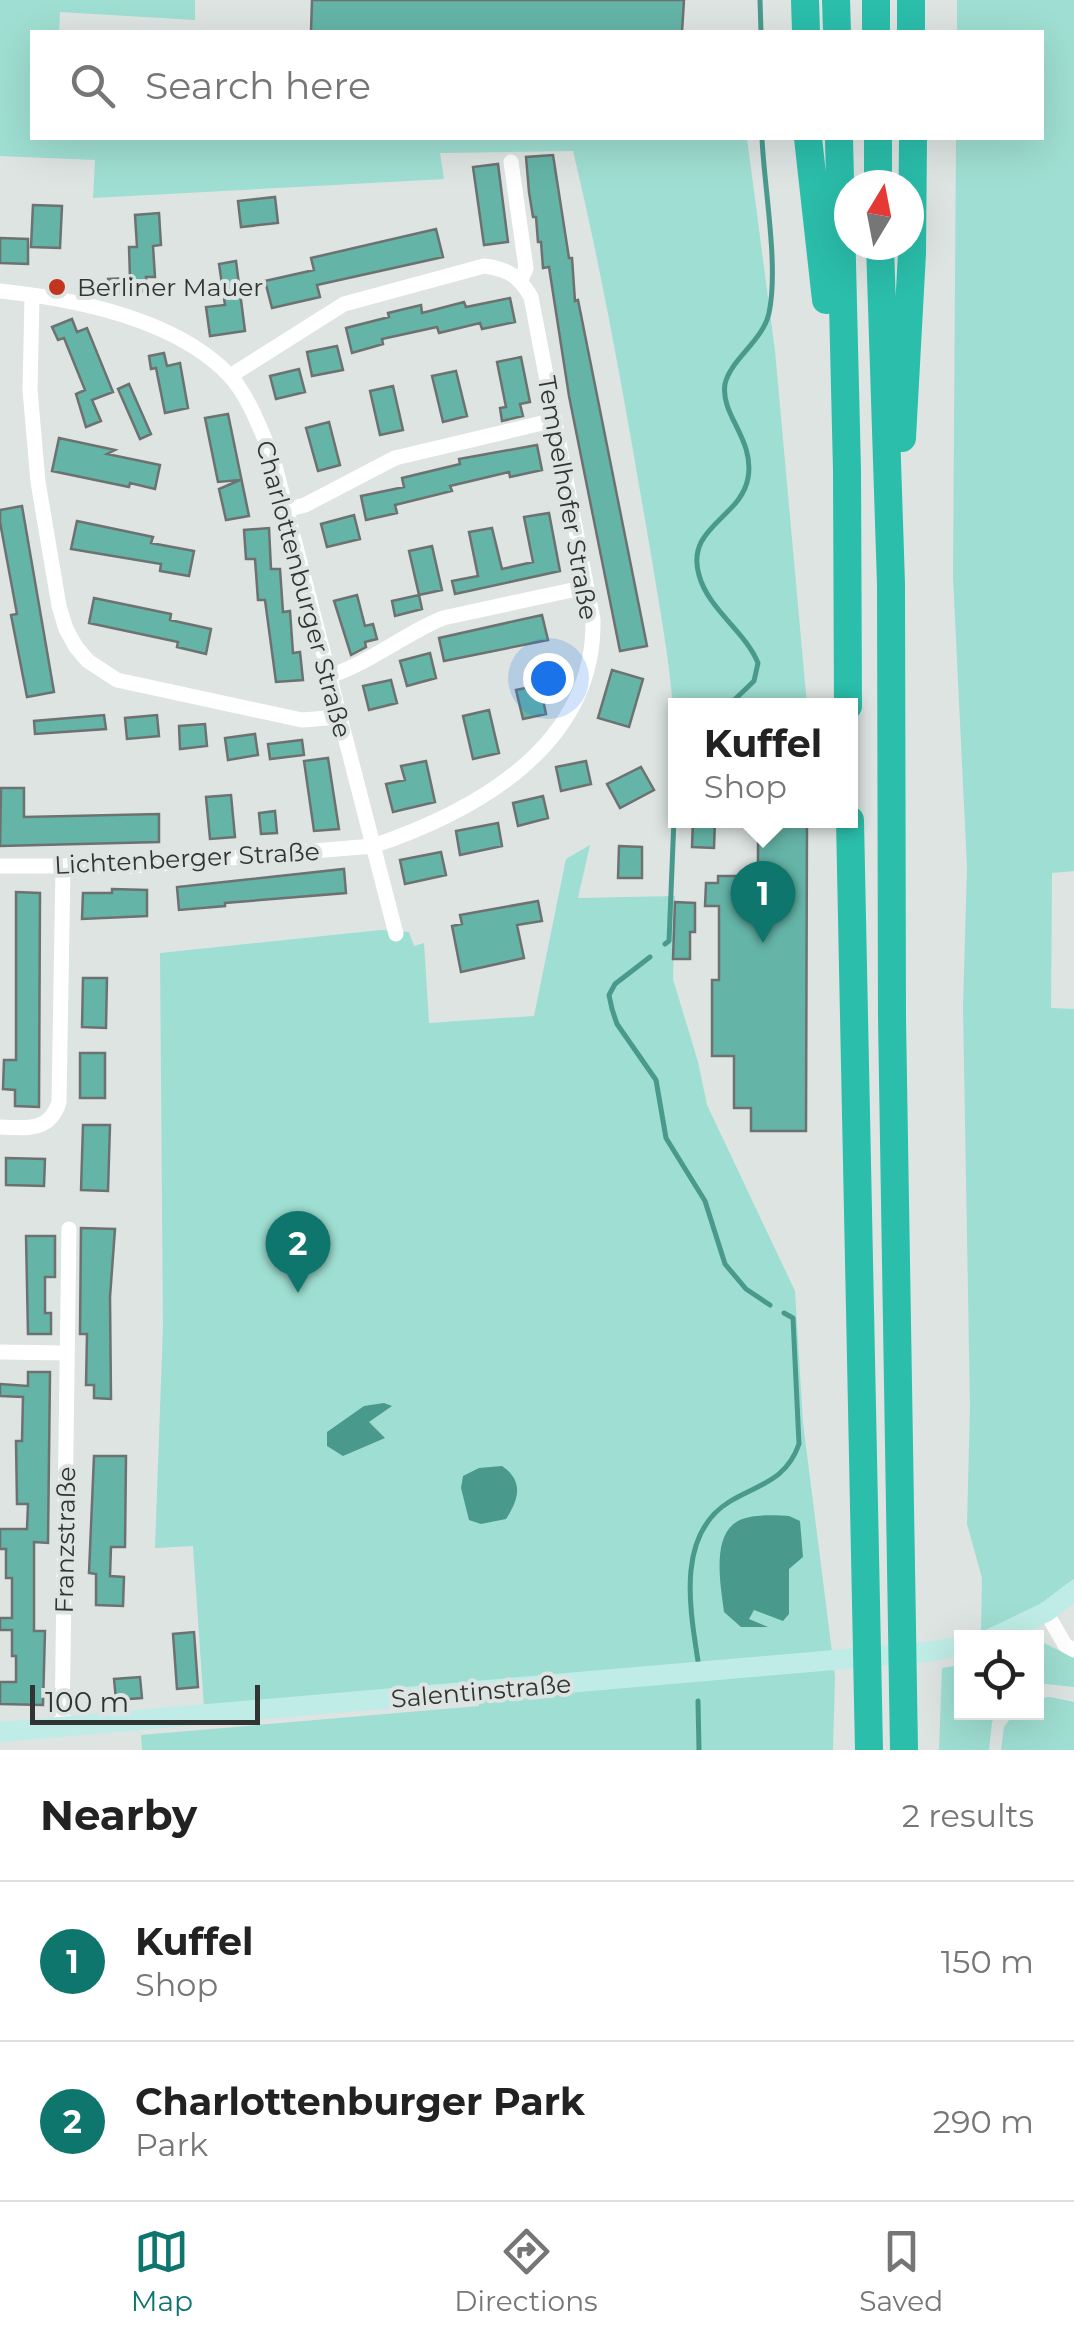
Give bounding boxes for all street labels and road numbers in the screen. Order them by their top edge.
street label: Tempelhofer Straße [532,374,604,622]
street label: Charlottenburger Straße [250,437,358,741]
street label: Lichtenberger Straße [54,836,320,880]
street label: Franzstraße [49,1466,81,1614]
street label: Salentinstraße [390,1668,572,1714]

